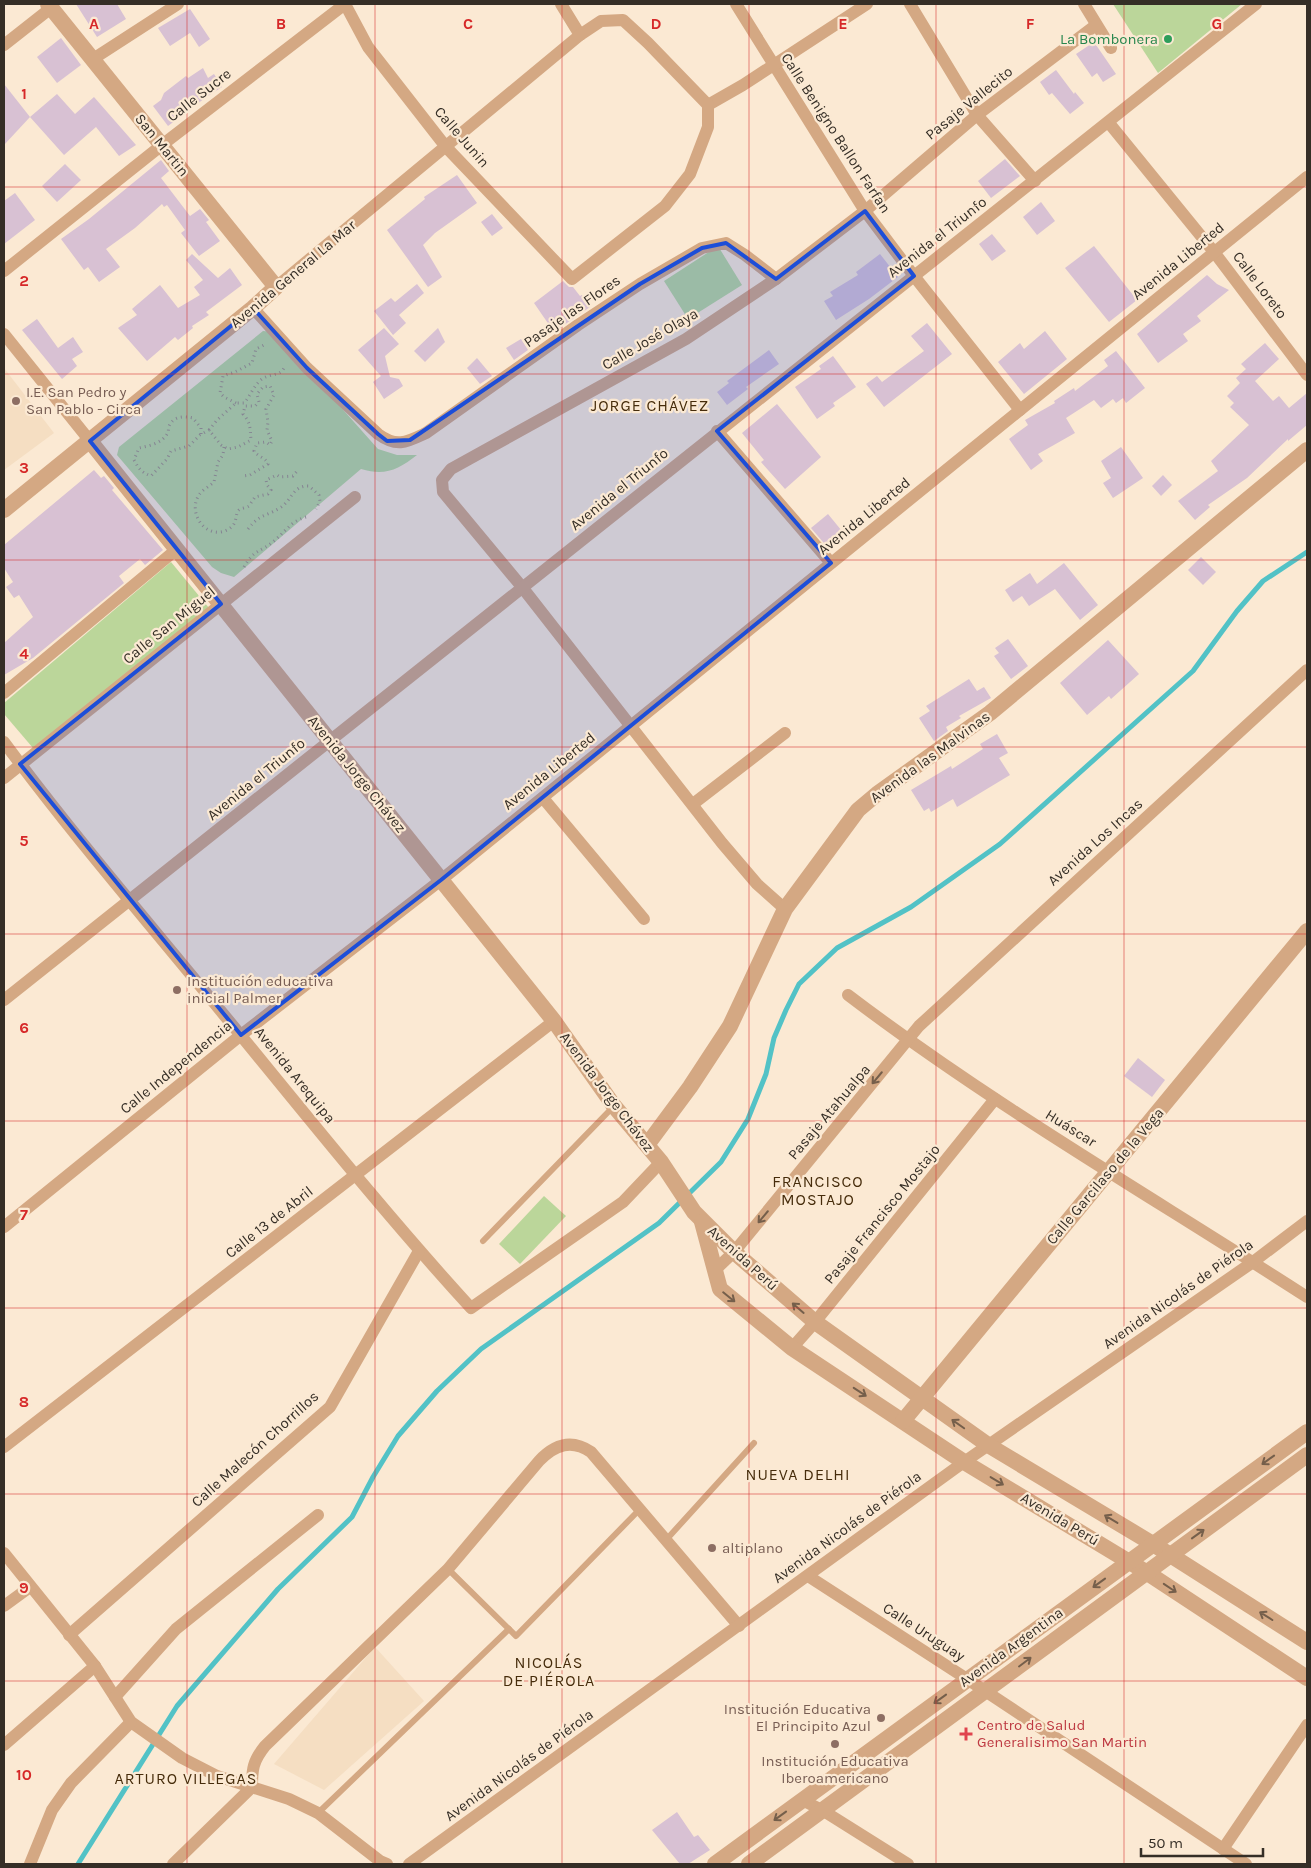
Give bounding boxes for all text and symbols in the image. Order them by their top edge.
text: A [89,14,99,33]
text: B [276,14,286,33]
text: C [463,14,473,33]
text: D [651,14,662,33]
text: E [838,14,848,33]
text: F [1026,14,1035,33]
text: G [1212,14,1222,33]
place label: La Bombonera [1060,30,1158,48]
marker: La Bombonera [1162,33,1174,45]
street label: Calle Benigno Ballon Farfan [777,50,895,216]
street label: Pasaje Vallecito [922,62,1016,144]
street label: Calle Sucre [163,64,235,126]
text: 1 [21,84,27,103]
street label: Calle Junin [431,103,493,171]
street label: San Martin [131,110,193,180]
street label: Avenida el Triunfo [884,193,990,281]
street label: Avenida General La Mar [226,216,360,332]
street label: Avenida Liberted [1128,218,1228,304]
street label: Calle Loreto [1229,248,1291,322]
text: 2 [19,271,29,290]
street label: Pasaje las Flores [520,271,624,351]
street label: Calle José Olaya [599,304,701,374]
place label: I.E. San Pedro y San Pablo - Circa [26,383,141,418]
marker: I.E. San Pedro y San Pablo - Circa [10,395,22,407]
district label: JORGE CHÁVEZ [591,396,709,415]
street label: Avenida el Triunfo [566,444,672,534]
text: 3 [19,458,29,477]
street label: Avenida Liberted [814,473,914,559]
street label: Calle San Miguel [119,582,219,668]
text: 4 [19,644,29,663]
street label: Avenida las Malvinas [866,707,994,807]
street label: Avenida Jorge Chávez [304,712,410,836]
street label: Avenida Liberted [499,728,599,814]
street label: Avenida el Triunfo [203,734,309,824]
street label: Avenida Los Incas [1044,795,1146,889]
text: 5 [19,831,29,850]
place label: Institución educativa inicial Palmer [187,972,334,1007]
marker: Institución educativa inicial Palmer [171,984,183,996]
street label: Calle Independencia [116,1016,236,1118]
text: 6 [19,1018,29,1037]
street label: Avenida Arequipa [251,1023,339,1127]
street label: Avenida Jorge Chávez [556,1028,658,1156]
street label: Pasaje Atahualpa [784,1061,874,1163]
one-way arrow [872,1072,883,1085]
street label: Calle Garcilaso de la Vega [1042,1104,1168,1248]
street label: Huáscar [1042,1105,1100,1151]
street label: Pasaje Francisco Mostajo [820,1141,944,1287]
district label: FRANCISCO MOSTAJO [772,1172,864,1209]
street label: Calle 13 de Abril [222,1182,316,1262]
text: 7 [20,1205,28,1224]
one-way arrow [757,1211,768,1224]
street label: Avenida Perú [704,1222,782,1294]
street label: Avenida Nicolás de Piérola [1100,1235,1256,1353]
one-way arrow [723,1291,736,1302]
one-way arrow [792,1302,805,1313]
street label: Calle Malecón Chorrillos [188,1387,322,1511]
one-way arrow [853,1388,867,1398]
text: 8 [19,1392,29,1411]
one-way arrow [952,1418,965,1429]
one-way arrow [1262,1455,1275,1466]
district label: NUEVA DELHI [745,1465,851,1484]
street label: Avenida Nicolás de Piérola [769,1467,925,1587]
one-way arrow [989,1477,1003,1487]
street label: Avenida Perú [1018,1489,1102,1549]
one-way arrow [1104,1513,1118,1523]
one-way arrow [1191,1529,1205,1539]
place label: altiplano [722,1539,783,1557]
marker: altiplano [706,1542,718,1554]
text: 9 [19,1578,29,1597]
one-way arrow [1092,1578,1106,1588]
one-way arrow [1163,1583,1177,1593]
street label: Calle Uruguay [880,1599,968,1665]
street label: Avenida Argentina [955,1603,1067,1691]
one-way arrow [1259,1611,1273,1622]
district label: NICOLÁS DE PIÉROLA [503,1653,595,1690]
one-way arrow [1018,1657,1031,1668]
one-way arrow [933,1694,947,1704]
place label: Institución Educativa El Principito Azul [724,1700,871,1735]
street label: Avenida Nicolás de Piérola [441,1705,597,1825]
marker: Institución Educativa El Principito Azul [875,1712,887,1724]
place label: Centro de Salud Generalisimo San Martin [977,1716,1147,1751]
marker: Centro de Salud Generalisimo San Martin [959,1727,973,1741]
marker: Institución Educativa Iberoamericano [829,1738,841,1750]
place label: Institución Educativa Iberoamericano [761,1752,909,1787]
text: 10 [16,1765,32,1784]
district label: ARTURO VILLEGAS [115,1769,257,1788]
one-way arrow [773,1811,787,1821]
scale bar [1141,1826,1264,1858]
text: 50 m [1148,1834,1183,1852]

